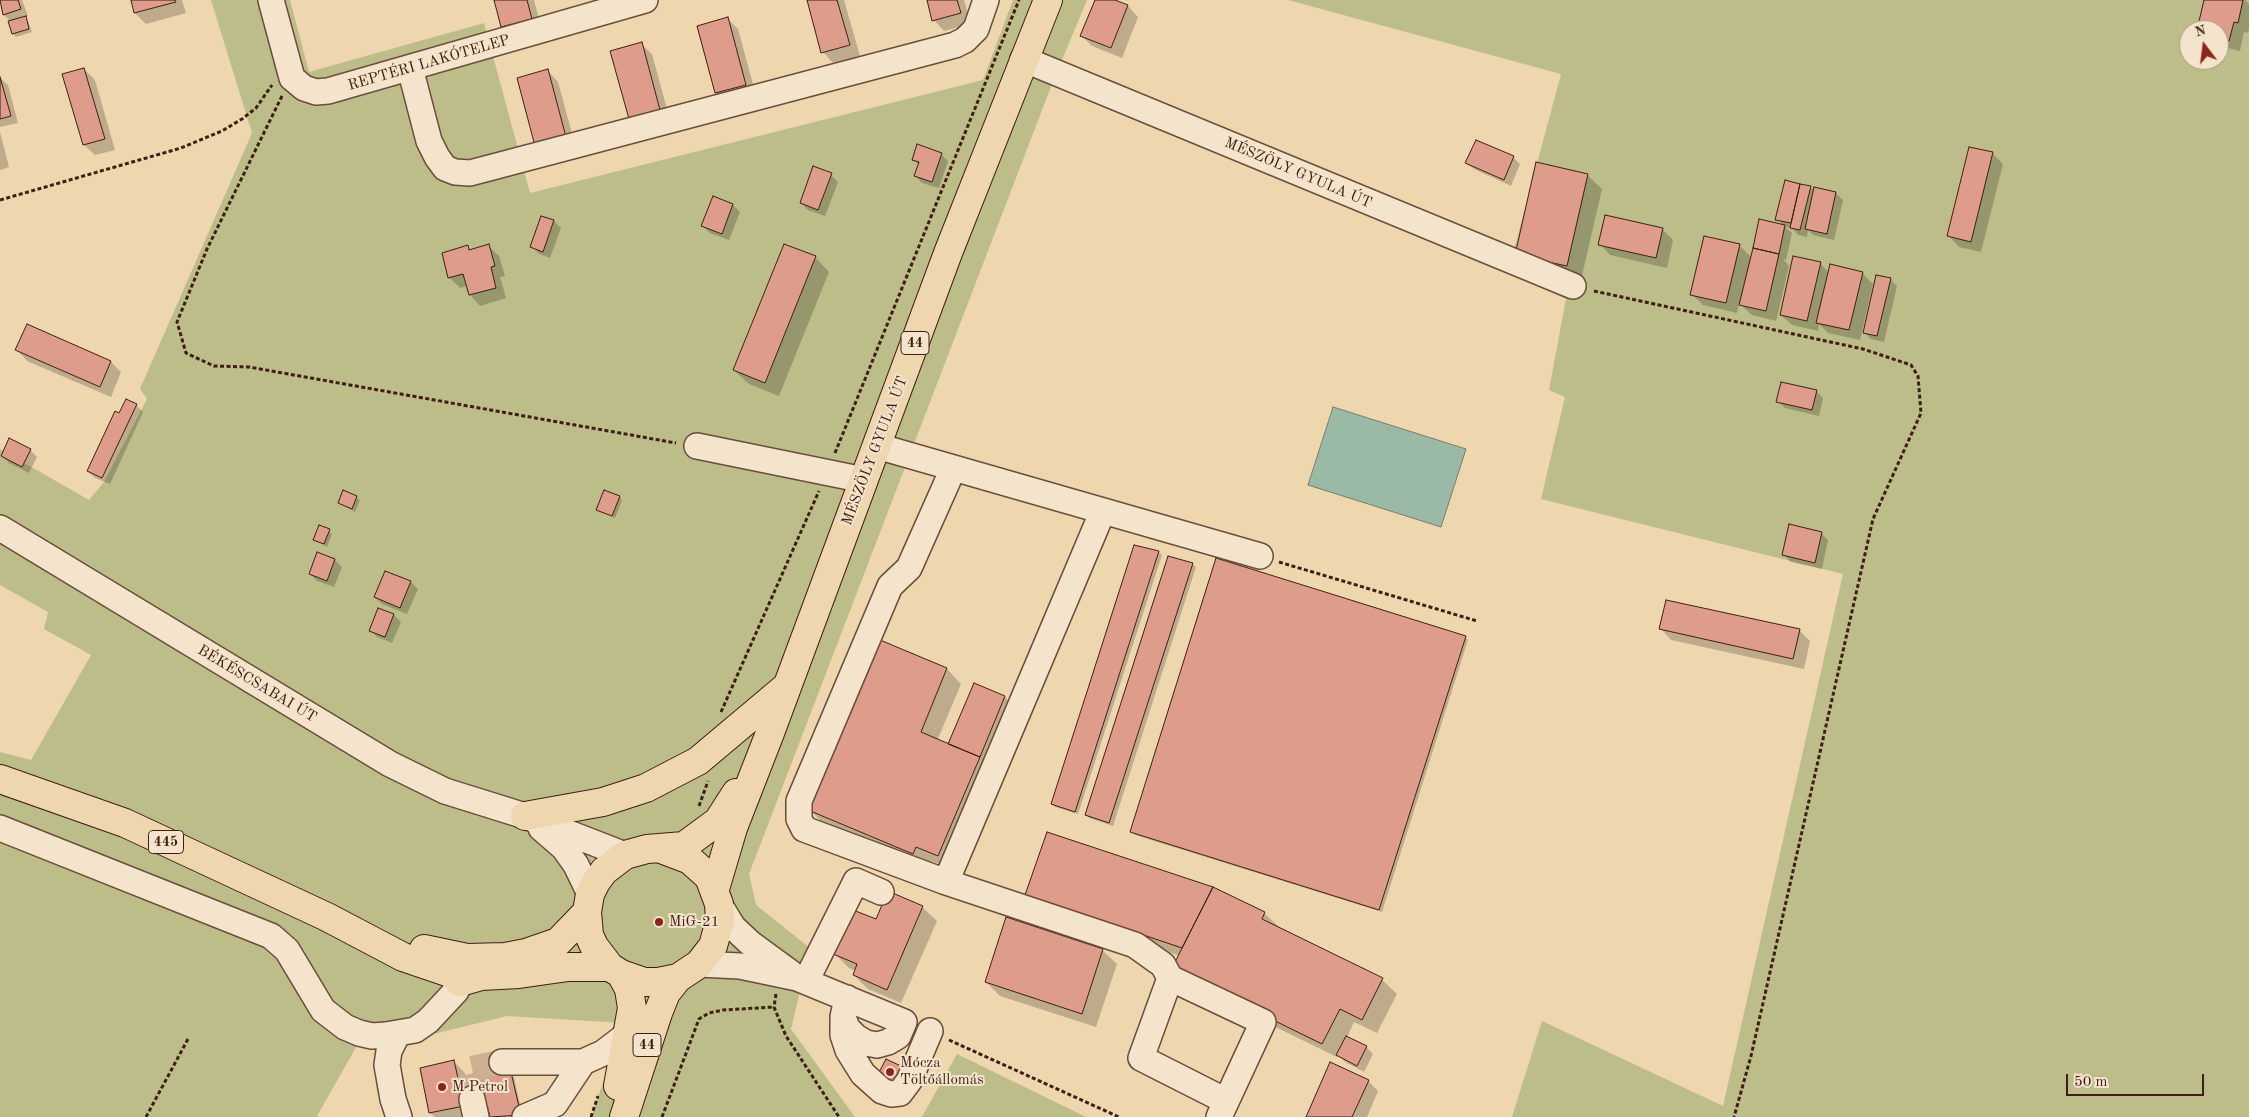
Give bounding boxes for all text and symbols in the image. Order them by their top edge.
north arrow [2179,20,2229,70]
text: N [2193,23,2207,40]
street label: REPTÉRI LAKÓTELEP [346,31,512,95]
street label: MÉSZÖLY GYULA ÚT [1222,134,1374,212]
road number: 44 [901,332,929,354]
street label: MÉSZÖLY GYULA ÚT [838,374,912,528]
street label: BÉKÉSCSABAI ÚT [194,641,320,727]
road number: 445 [148,830,184,854]
place label: MiG-21 [669,913,719,931]
marker: MiG-21 [653,916,665,928]
road number: 44 [633,1034,661,1056]
place label: Mócza Töltőállomás [900,1054,984,1089]
scale bar [2069,1064,2206,1096]
marker: Mócza Töltőállomás [884,1066,896,1078]
text: 50 m [2074,1075,2108,1090]
place label: M Petrol [452,1078,508,1096]
marker: M Petrol [436,1081,448,1093]

